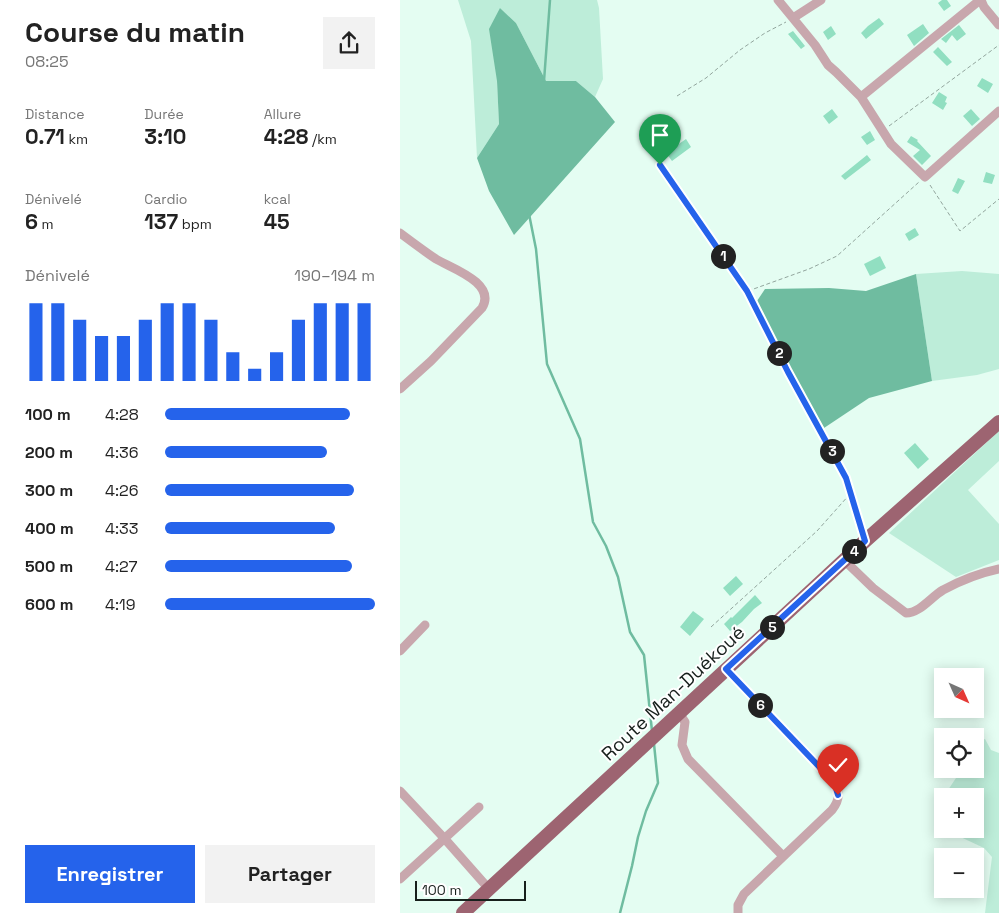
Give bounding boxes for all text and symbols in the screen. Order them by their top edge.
text: Course du matin [25,14,245,50]
button: share [323,17,375,69]
text: 08:25 [25,51,69,72]
text: Distance [25,105,85,123]
text: Durée [144,105,184,123]
text: Allure [264,105,301,123]
pin [639,114,681,165]
icon: arrive [646,121,674,149]
text: 0.71 [25,123,65,150]
text: 3:10 [144,123,186,150]
text: 4:28 [264,123,308,150]
text: km [65,130,88,148]
text: /km [308,130,337,148]
text: Dénivelé [25,190,82,208]
text: Cardio [144,190,188,208]
text: kcal [264,190,291,208]
text: 6 [25,208,38,235]
text: 137 [144,208,178,235]
text: 45 [264,208,290,235]
text: m [38,215,54,233]
text: bpm [178,215,212,233]
pin: 1 [710,244,736,268]
text: 1 [720,247,727,265]
text: Dénivelé [25,265,90,286]
text: 190–194 m [294,265,375,286]
pin: 2 [766,340,792,366]
text: 2 [775,344,784,362]
text: 100 m [25,404,71,425]
text: 4:28 [105,404,139,425]
pin: 3 [820,438,844,464]
text: 200 m [25,442,73,463]
text: 4:36 [105,442,139,463]
text: 3 [828,442,837,460]
text: 300 m [25,480,73,501]
text: 4:26 [105,480,139,501]
text: 400 m [25,518,74,539]
text: 4:33 [105,518,138,539]
pin: 4 [842,538,866,564]
text: 4 [850,542,859,560]
text: 500 m [25,556,73,577]
text: 4:27 [105,556,138,577]
text: 600 m [25,594,73,615]
text: 4:19 [105,594,136,615]
pin: 5 [760,614,784,640]
text: 5 [768,618,777,636]
street label: Route Man-Duékoué [596,620,750,766]
north arrow [934,668,984,718]
map controls [934,668,984,898]
pin: 6 [748,692,772,718]
text: 6 [756,696,765,714]
button: locate [934,728,984,778]
pin [817,744,859,795]
icon: check [824,751,852,779]
button: + [934,788,984,838]
button: Enregistrer [25,845,195,903]
button: Partager [205,845,375,903]
button: − [934,848,984,898]
scale bar [415,878,526,901]
text: 100 m [422,881,461,899]

